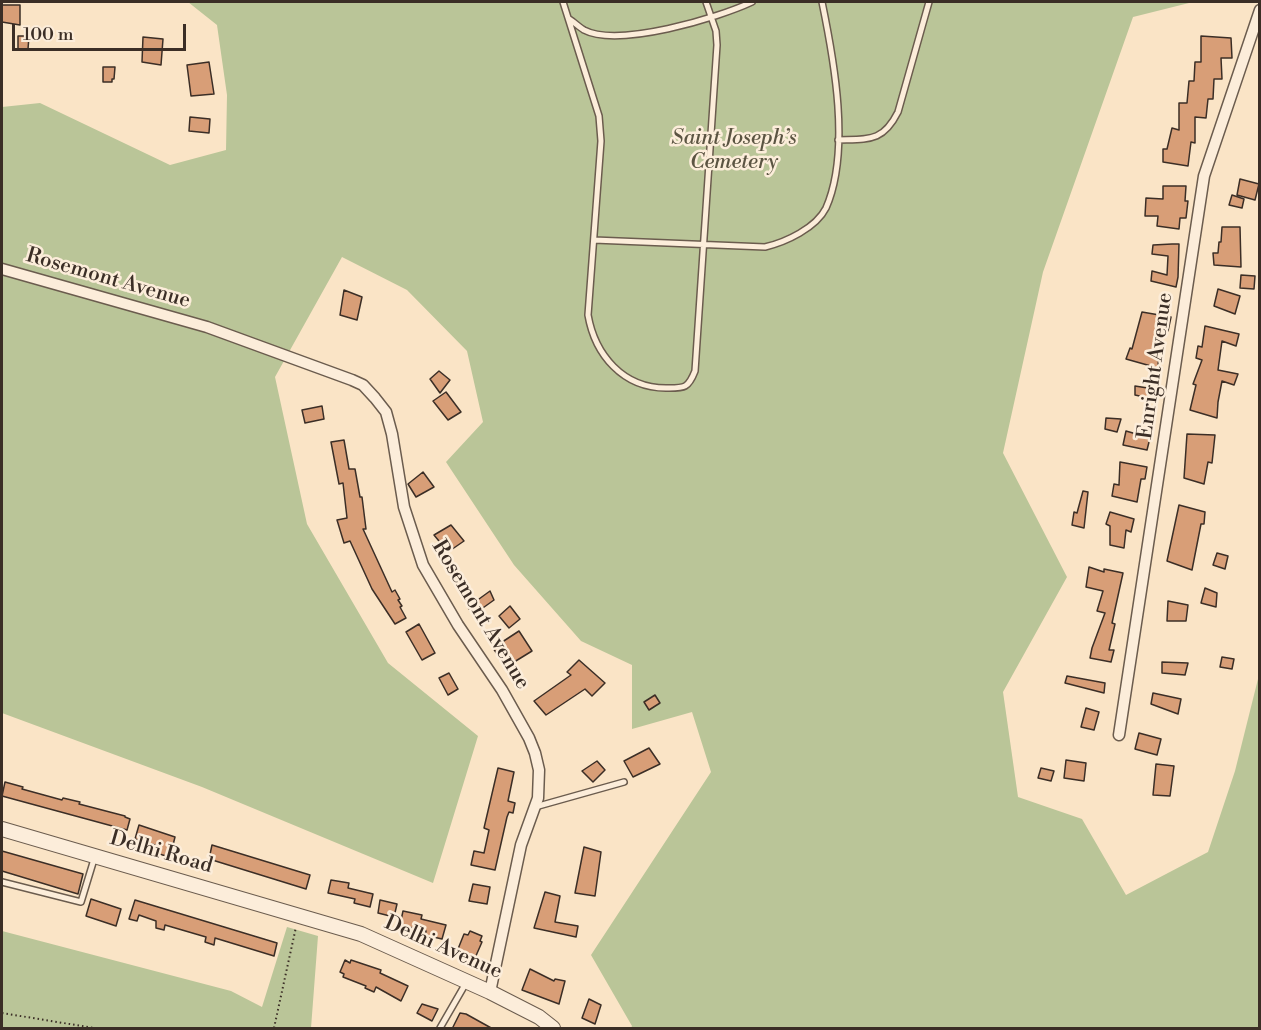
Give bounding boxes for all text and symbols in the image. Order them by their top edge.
scale bar [15,12,189,50]
text: 100 m [23,23,74,46]
park label: Saint Joseph’s Cemetery [671,126,797,176]
street label: Rosemont Avenue [23,244,193,314]
street label: Enright Avenue [1133,291,1179,441]
street label: Rosemont Avenue [426,536,534,694]
street label: Delhi Road [107,826,215,880]
street label: Delhi Avenue [380,911,506,985]

